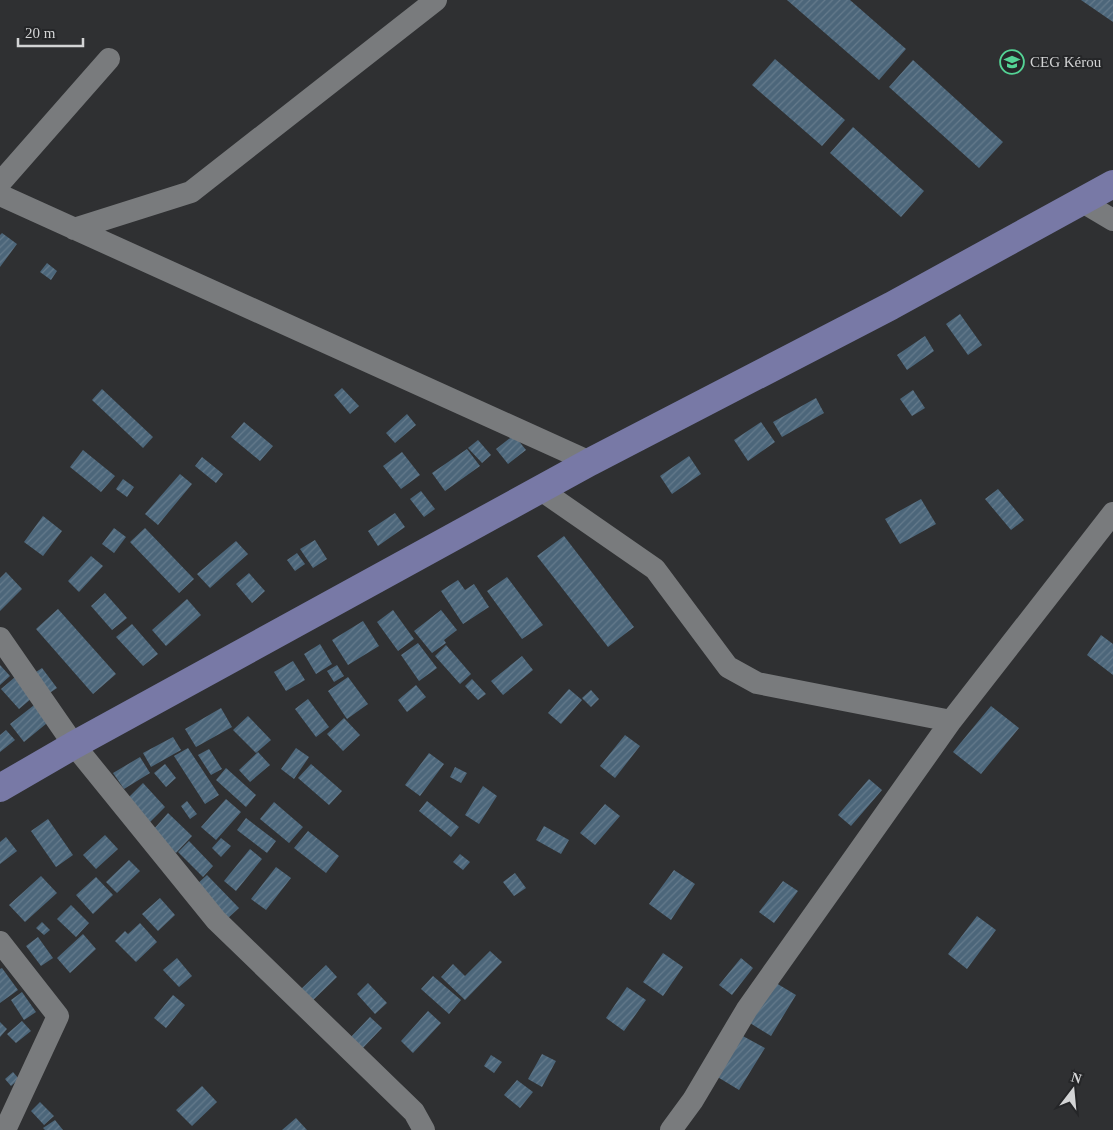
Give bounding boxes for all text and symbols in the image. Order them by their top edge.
scale bar [18,15,82,47]
text: 20 m [25,25,56,41]
school or university icon: CEG Kérou [999,49,1025,75]
place label: CEG Kérou [1030,54,1102,70]
north arrow [1048,1065,1098,1115]
text: N [1070,1069,1083,1087]

